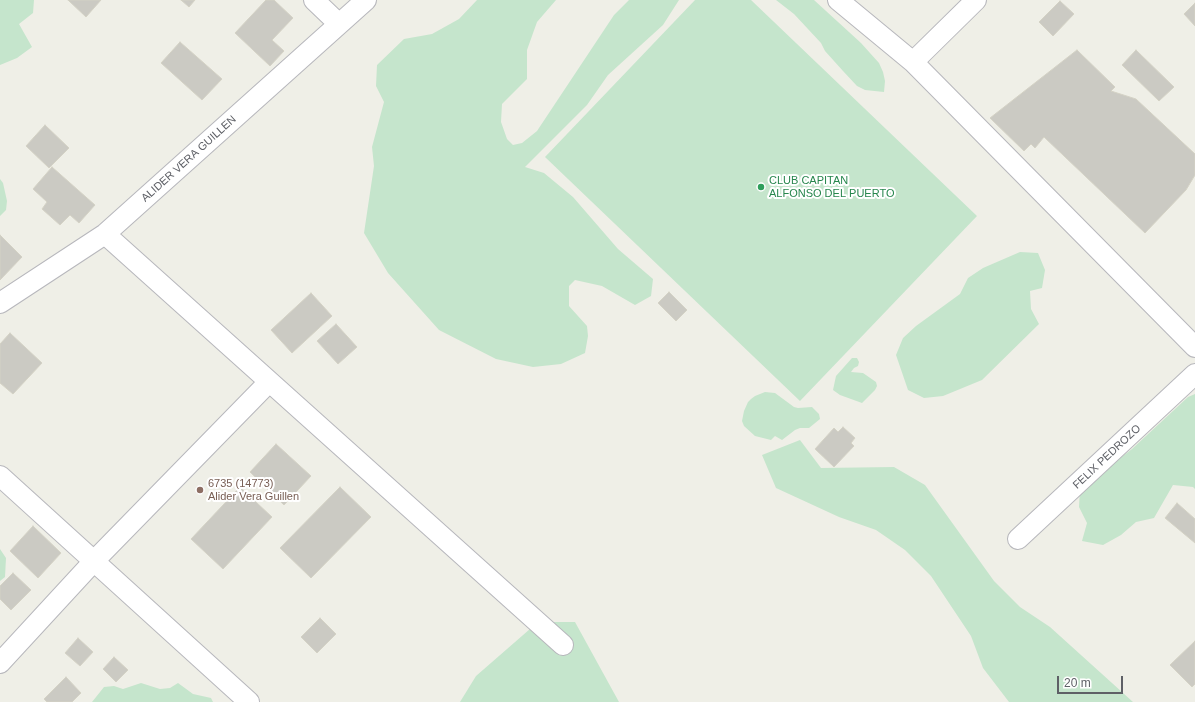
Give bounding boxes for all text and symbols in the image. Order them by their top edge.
street label: ALIDER VERA GUILLEN [139,113,239,205]
place label: CLUB CAPITAN ALFONSO DEL PUERTO [769,174,895,200]
marker: CLUB CAPITAN ALFONSO DEL PUERTO [756,182,766,192]
street label: FELIX PEDROZO [1070,422,1144,492]
place label: 6735 (14773) Alider Vera Guillen [208,477,299,503]
marker: 6735 (14773) Alider Vera Guillen [195,485,205,495]
scale bar [1059,668,1125,694]
text: 20 m [1064,676,1091,690]

